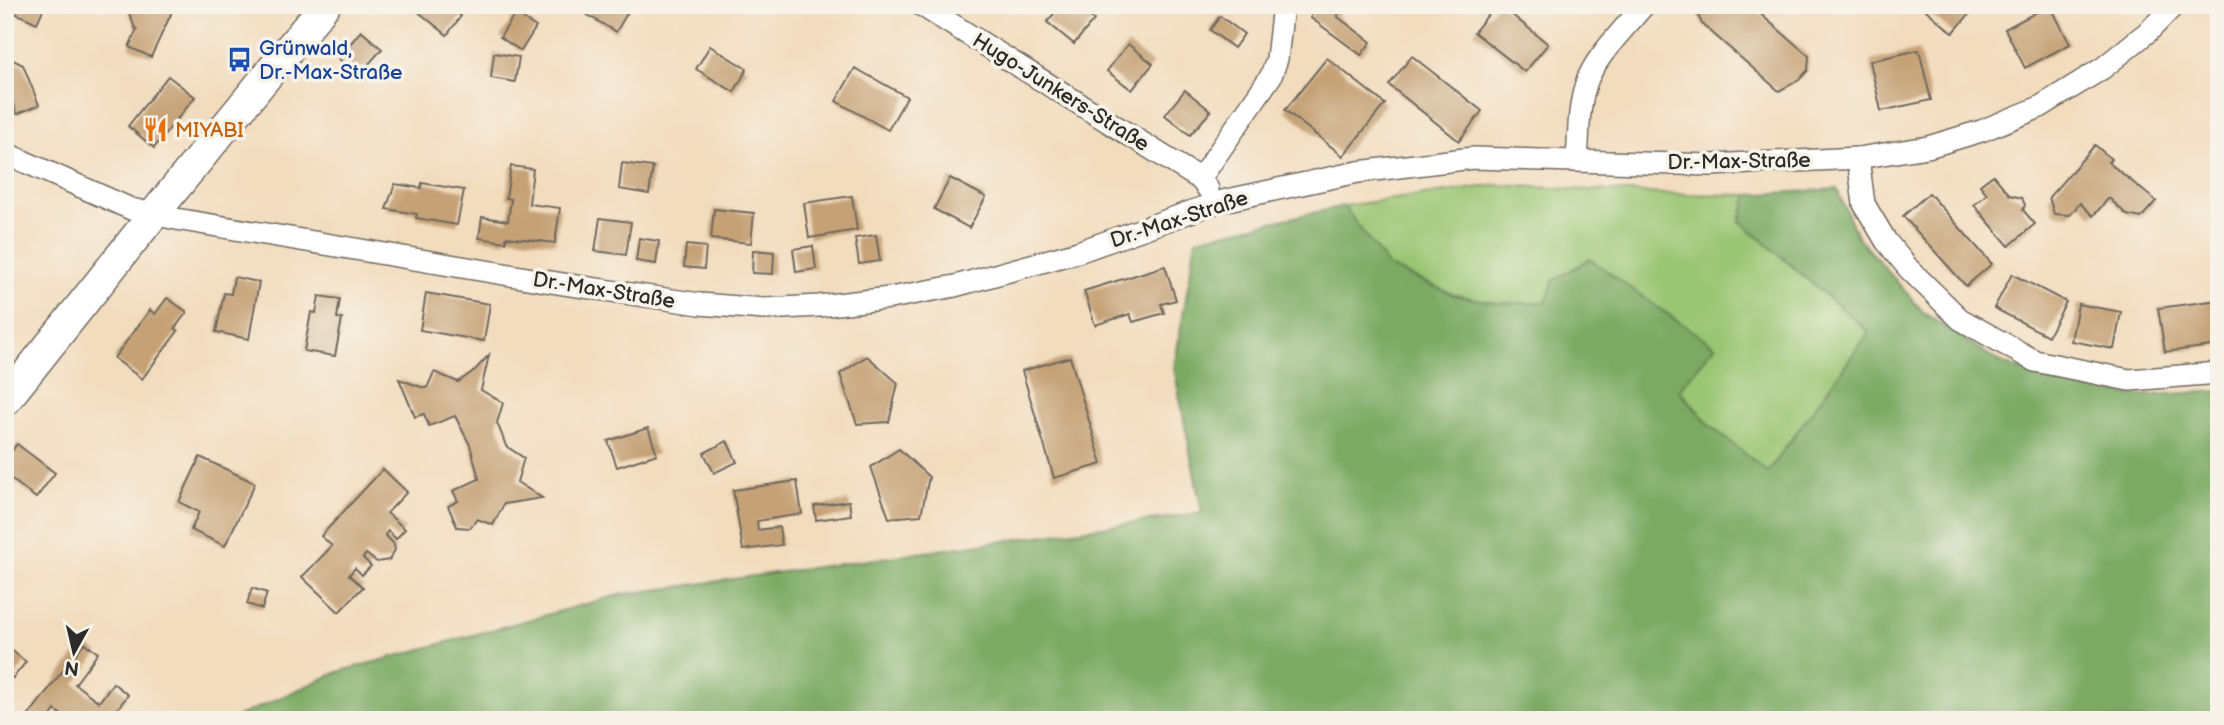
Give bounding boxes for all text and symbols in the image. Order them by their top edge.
street label: Hugo-Junkers-Straße [968,28,1154,157]
place label: Grünwald, Dr.-Max-Straße [259,36,402,85]
bus stop icon: Grünwald, Dr.-Max-Straße [225,46,253,74]
restaurant icon: MIYABI [141,116,169,144]
place label: MIYABI [175,118,244,143]
street label: Dr.-Max-Straße [1667,148,1811,175]
street label: Dr.-Max-Straße [1107,185,1251,254]
street label: Dr.-Max-Straße [531,267,677,314]
north arrow [38,616,108,686]
text: N [63,655,81,680]

